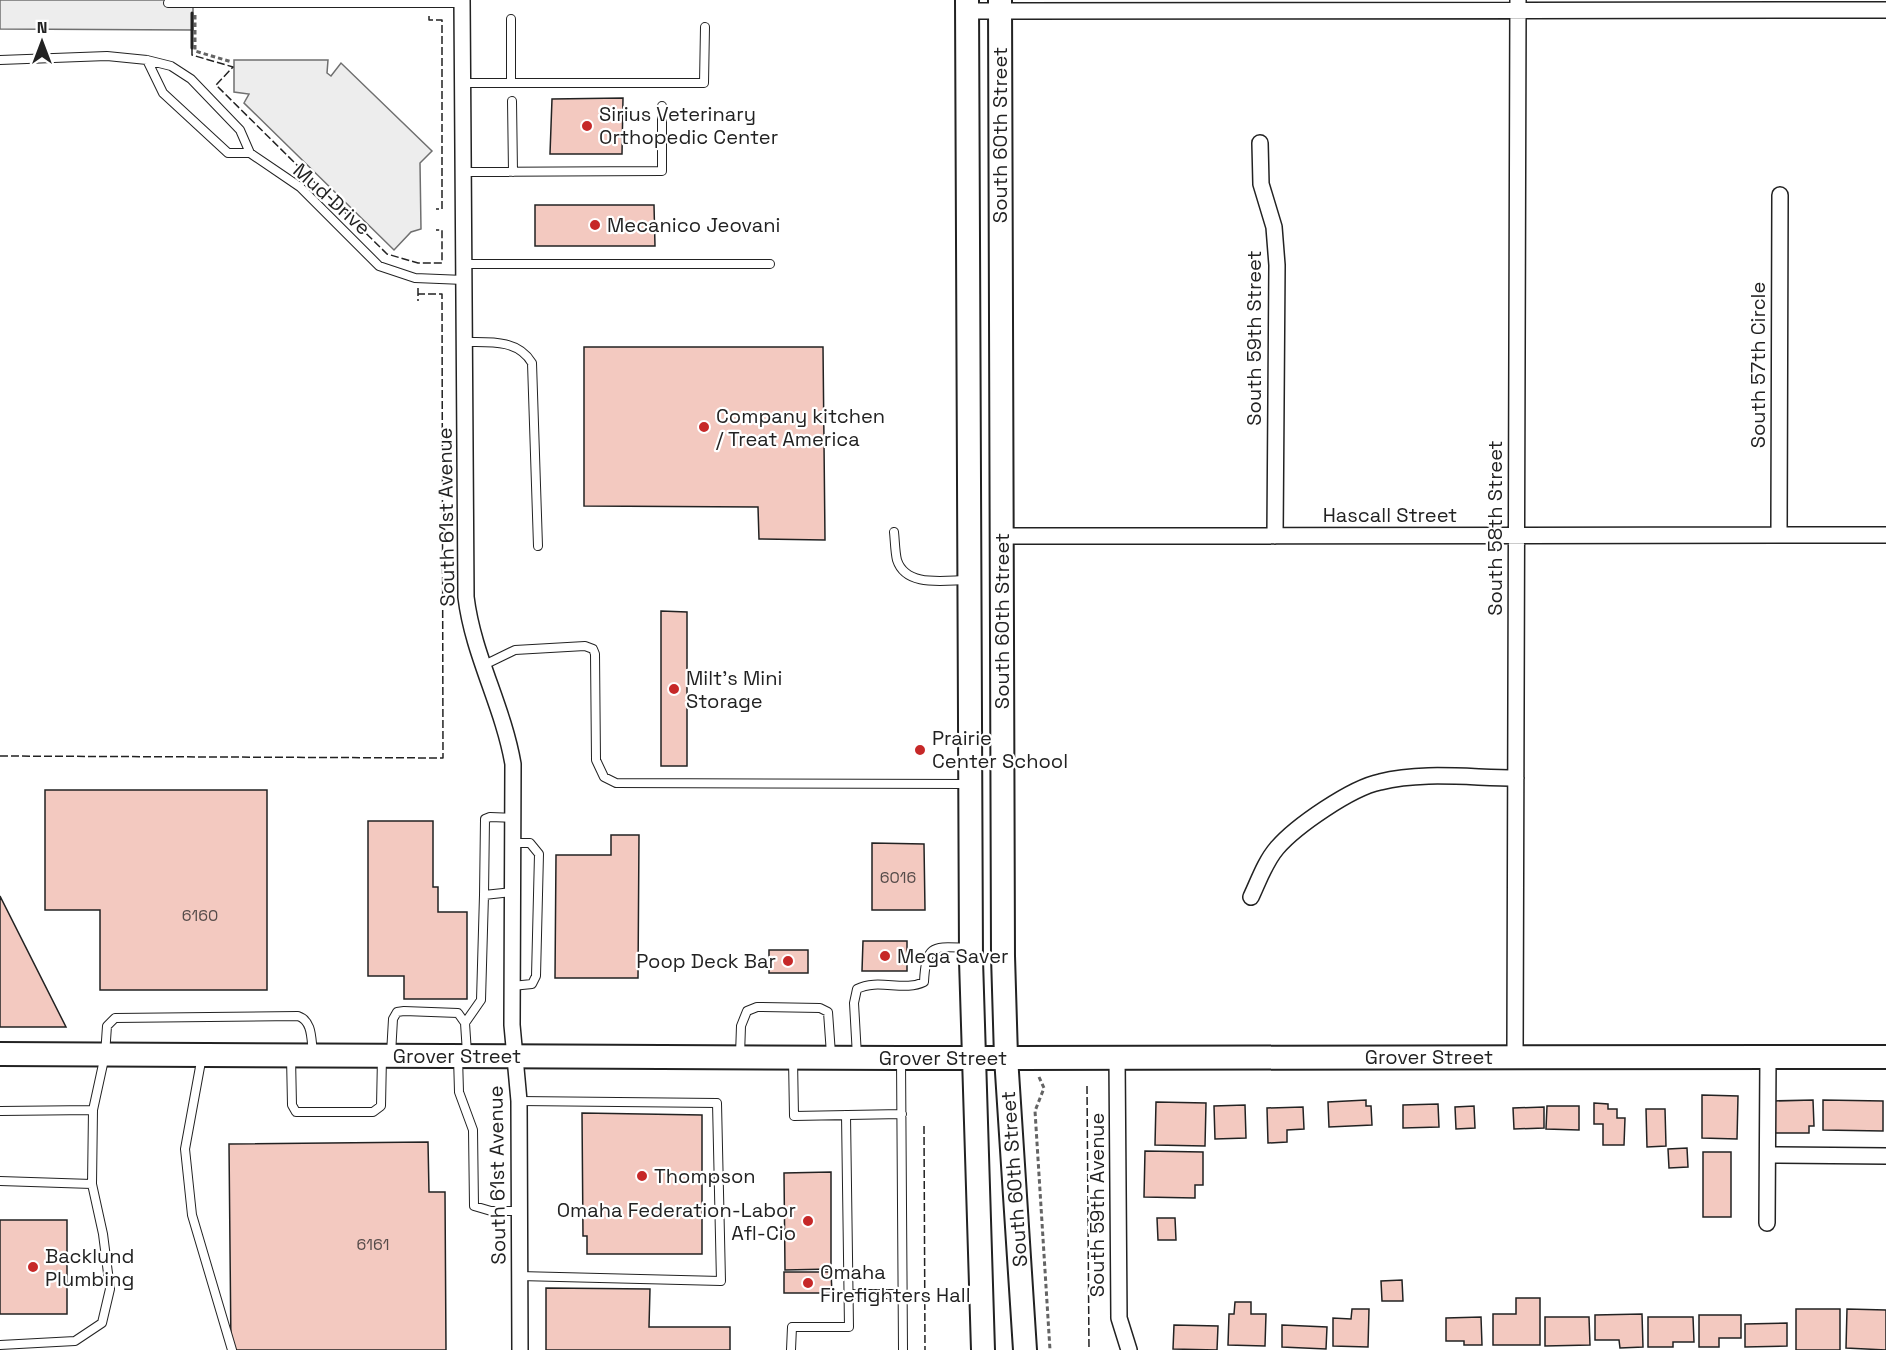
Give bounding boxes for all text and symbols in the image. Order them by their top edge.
north arrow [12,12,72,72]
text: N [37,17,47,38]
street label: South 60th Street [987,47,1013,223]
place label: Sirius Veterinary Orthopedic Center [599,101,778,150]
marker: Sirius Veterinary Orthopedic Center [580,119,594,133]
street label: Mud Drive [288,157,376,241]
place label: Mecanico Jeovani [607,212,781,238]
marker: Mecanico Jeovani [588,218,602,232]
street label: South 59th Street [1241,250,1267,426]
street label: South 57th Circle [1745,282,1771,448]
place label: Company kitchen / Treat America [716,403,885,452]
marker: Company kitchen / Treat America [697,420,711,434]
street label: South 61st Avenue [431,427,461,607]
street label: South 58th Street [1482,440,1508,616]
street label: Hascall Street [1323,502,1457,528]
street label: South 60th Street [989,533,1015,709]
place label: Milt's Mini Storage [686,665,782,714]
marker: Milt's Mini Storage [667,682,681,696]
place label: Prairie Center School [932,725,1068,774]
marker: Prairie Center School [913,743,927,757]
house number: 6016 [880,867,916,888]
house number: 6160 [182,905,218,926]
place label: Mega Saver [897,943,1009,969]
place label: Poop Deck Bar [636,948,776,974]
marker: Mega Saver [878,949,892,963]
marker: Poop Deck Bar [781,954,795,968]
street label: Grover Street [393,1043,521,1069]
street label: Grover Street [1365,1044,1493,1070]
street label: Grover Street [879,1045,1007,1071]
street label: South 61st Avenue [482,1085,512,1265]
street label: South 60th Street [995,1090,1033,1268]
street label: South 59th Avenue [1084,1113,1110,1297]
place label: Thompson [654,1163,756,1189]
marker: Thompson [635,1169,649,1183]
place label: Omaha Federation-Labor Afl-Cio [557,1197,796,1246]
marker: Omaha Federation-Labor Afl-Cio [801,1214,815,1228]
house number: 6161 [357,1234,389,1255]
place label: Backlund Plumbing [45,1243,134,1292]
place label: Omaha Firefighters Hall [820,1259,971,1308]
marker: Backlund Plumbing [26,1260,40,1274]
marker: Omaha Firefighters Hall [801,1276,815,1290]

